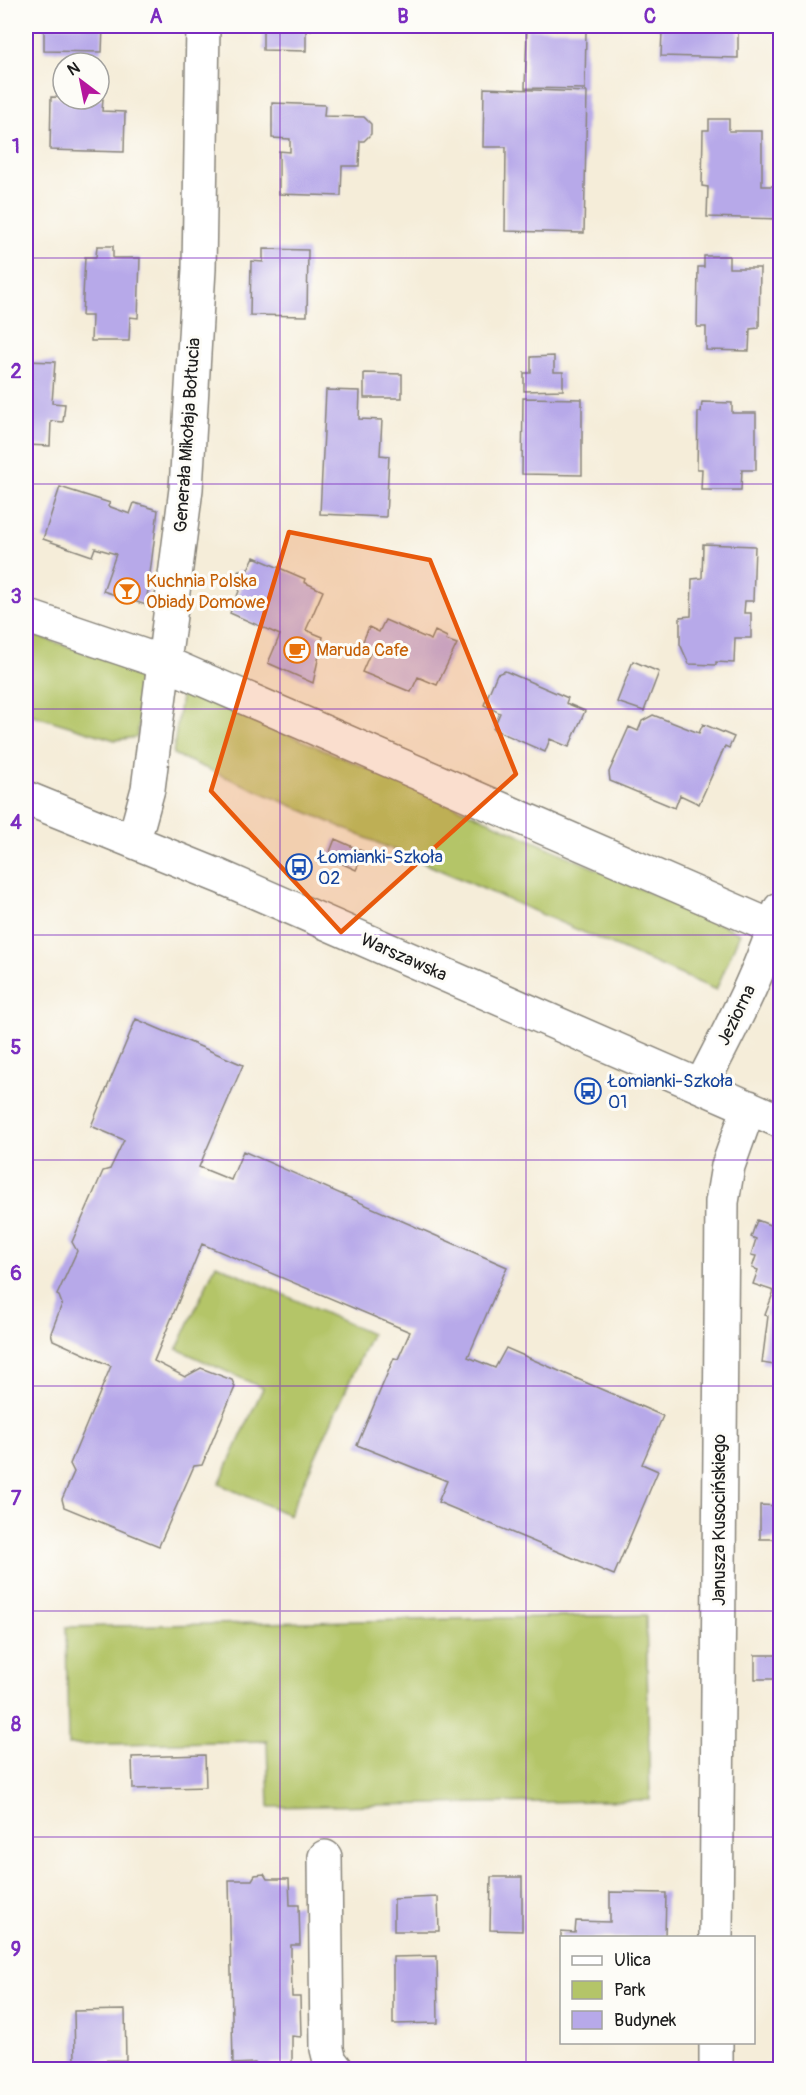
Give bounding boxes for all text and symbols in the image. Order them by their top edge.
text: A [150,4,163,29]
text: B [397,4,409,29]
text: C [644,4,656,29]
north arrow [51,51,111,111]
text: N [64,58,84,80]
text: 1 [12,134,20,159]
street label: Generała Mikołaja Bołtucia [169,337,206,533]
text: 2 [10,359,22,384]
place label: Kuchnia Polska Obiady Domowe [146,570,265,614]
bar icon: Kuchnia Polska Obiady Domowe [112,576,142,606]
text: 3 [10,584,22,609]
cafe icon: Maruda Cafe [282,635,312,665]
place label: Maruda Cafe [316,639,409,662]
text: 4 [10,810,22,835]
place label: Łomianki-Szkoła 02 [317,846,443,890]
bus stop icon: Łomianki-Szkoła 02 [284,852,314,882]
street label: Warszawska [357,928,451,987]
street label: Jeziorna [712,981,761,1049]
text: 5 [11,1035,22,1060]
place label: Łomianki-Szkoła 01 [607,1070,733,1114]
bus stop icon: Łomianki-Szkoła 01 [573,1076,603,1106]
text: 6 [10,1261,22,1286]
street label: Janusza Kusocińskiego [708,1434,731,1606]
text: 7 [11,1486,22,1511]
text: 8 [11,1712,21,1737]
legend [560,1936,755,2044]
text: 9 [11,1937,21,1962]
text: Ulica [614,1949,651,1972]
text: Park [614,1979,646,2002]
text: Budynek [614,2009,677,2032]

